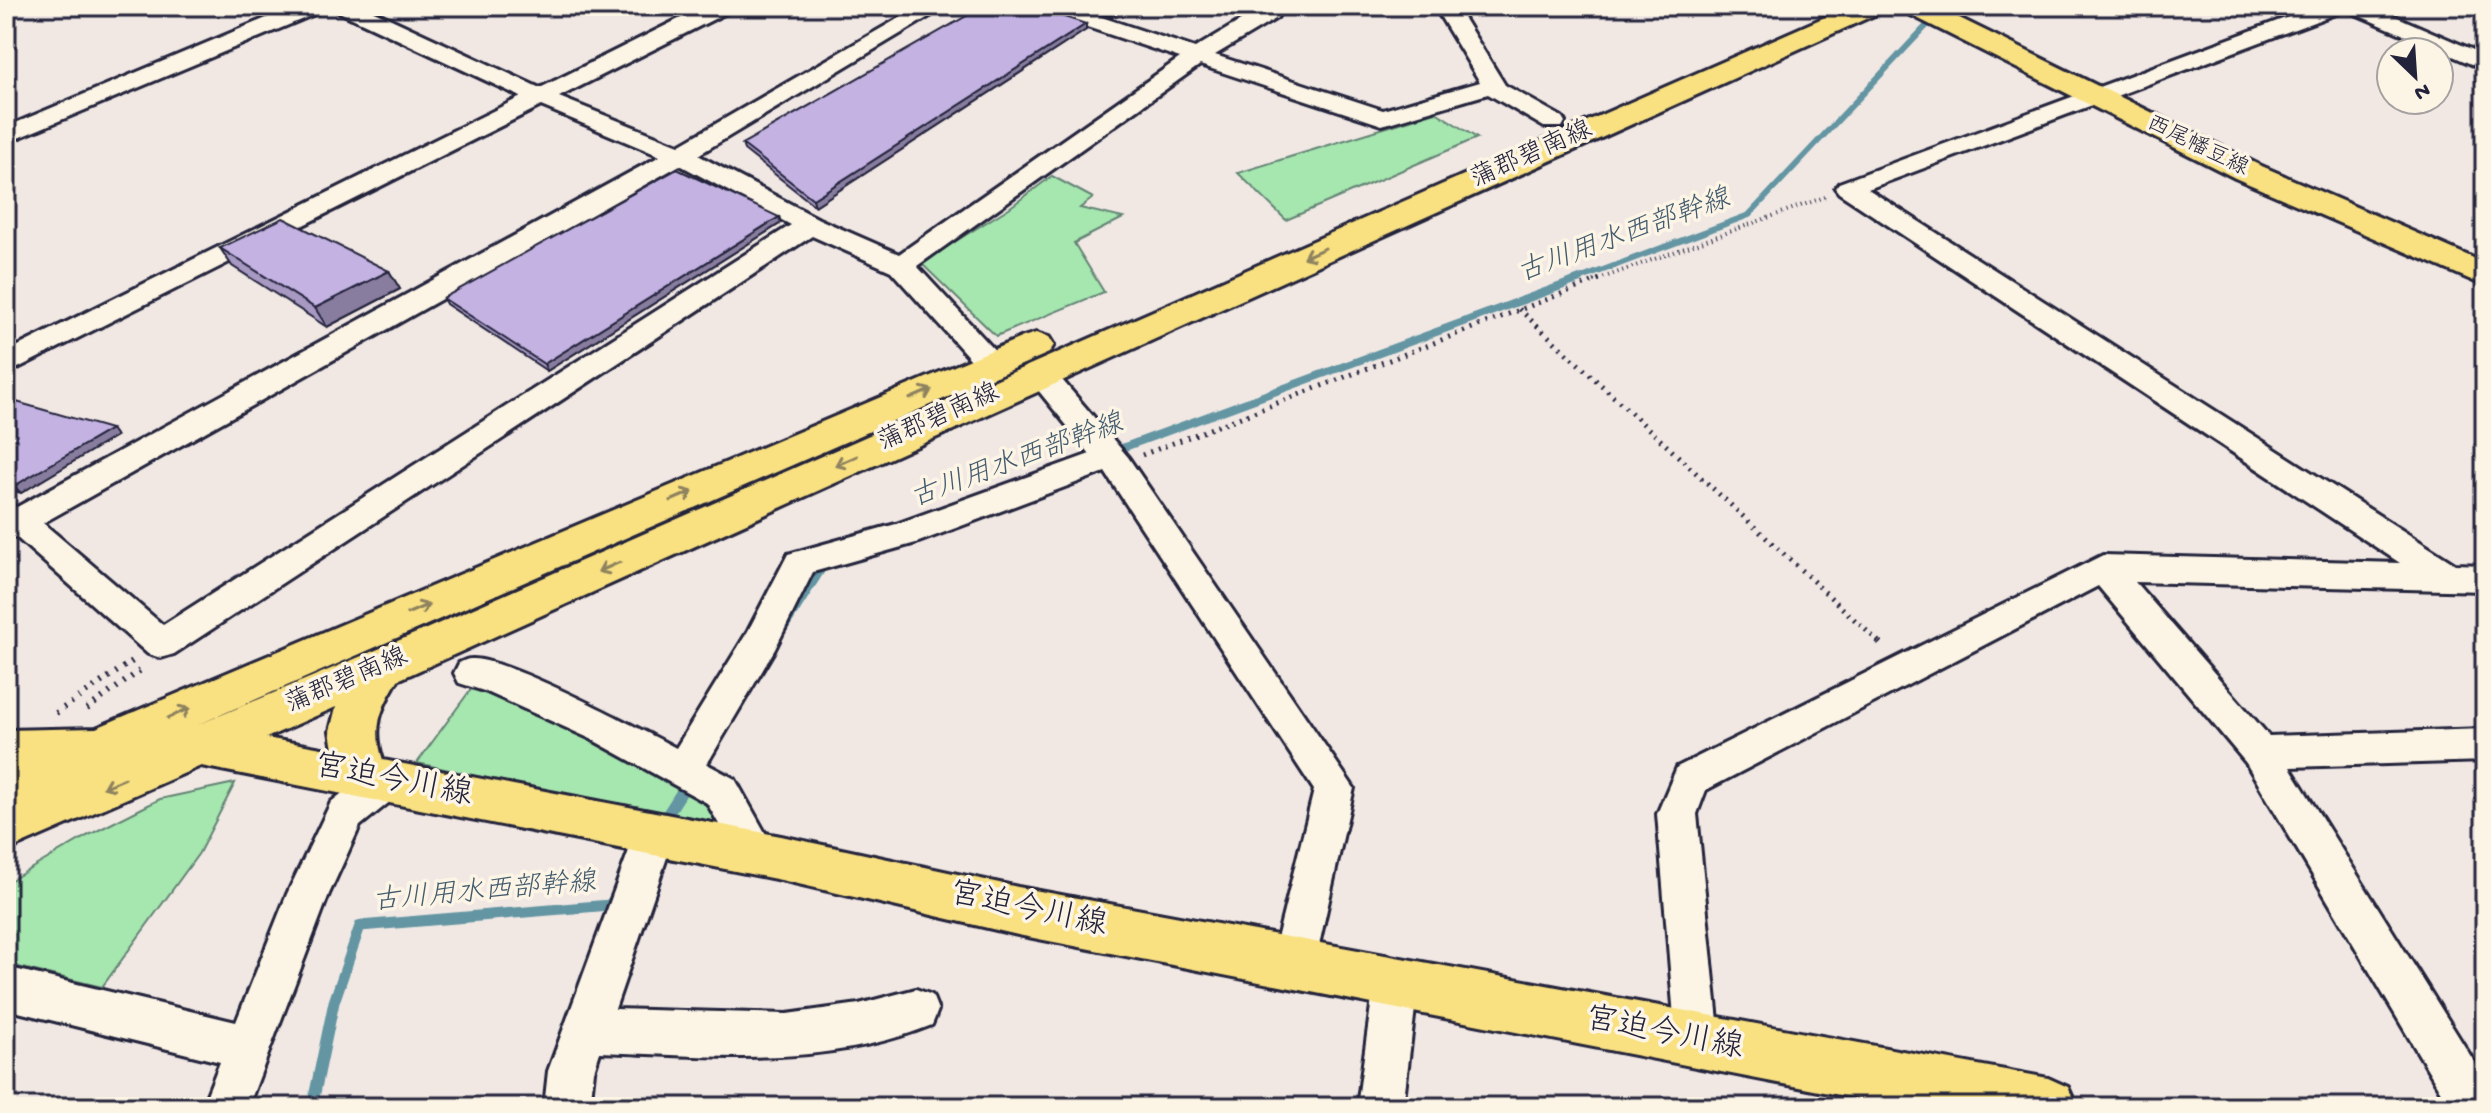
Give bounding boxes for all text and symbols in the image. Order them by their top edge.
north arrow [2375,36,2455,116]
text: N [2410,76,2434,105]
street label: 西尾幡豆線 [2142,110,2253,183]
street label: 蒲郡碧南線 [1465,114,1598,197]
water label: 古川用水西部幹線 [1513,182,1736,291]
one-way arrow [1302,246,1326,261]
street label: 蒲郡碧南線 [872,377,1005,460]
one-way arrow [909,385,933,400]
water label: 古川用水西部幹線 [906,407,1129,516]
one-way arrow [834,454,858,469]
one-way arrow [670,488,694,503]
one-way arrow [597,560,621,575]
one-way arrow [405,601,429,616]
street label: 蒲郡碧南線 [280,640,413,722]
one-way arrow [167,705,191,720]
street label: 宮迫今川線 [311,746,476,816]
one-way arrow [102,776,127,791]
water label: 古川用水西部幹線 [371,866,598,919]
street label: 宮迫今川線 [946,874,1111,946]
street label: 宮迫今川線 [1582,999,1747,1069]

